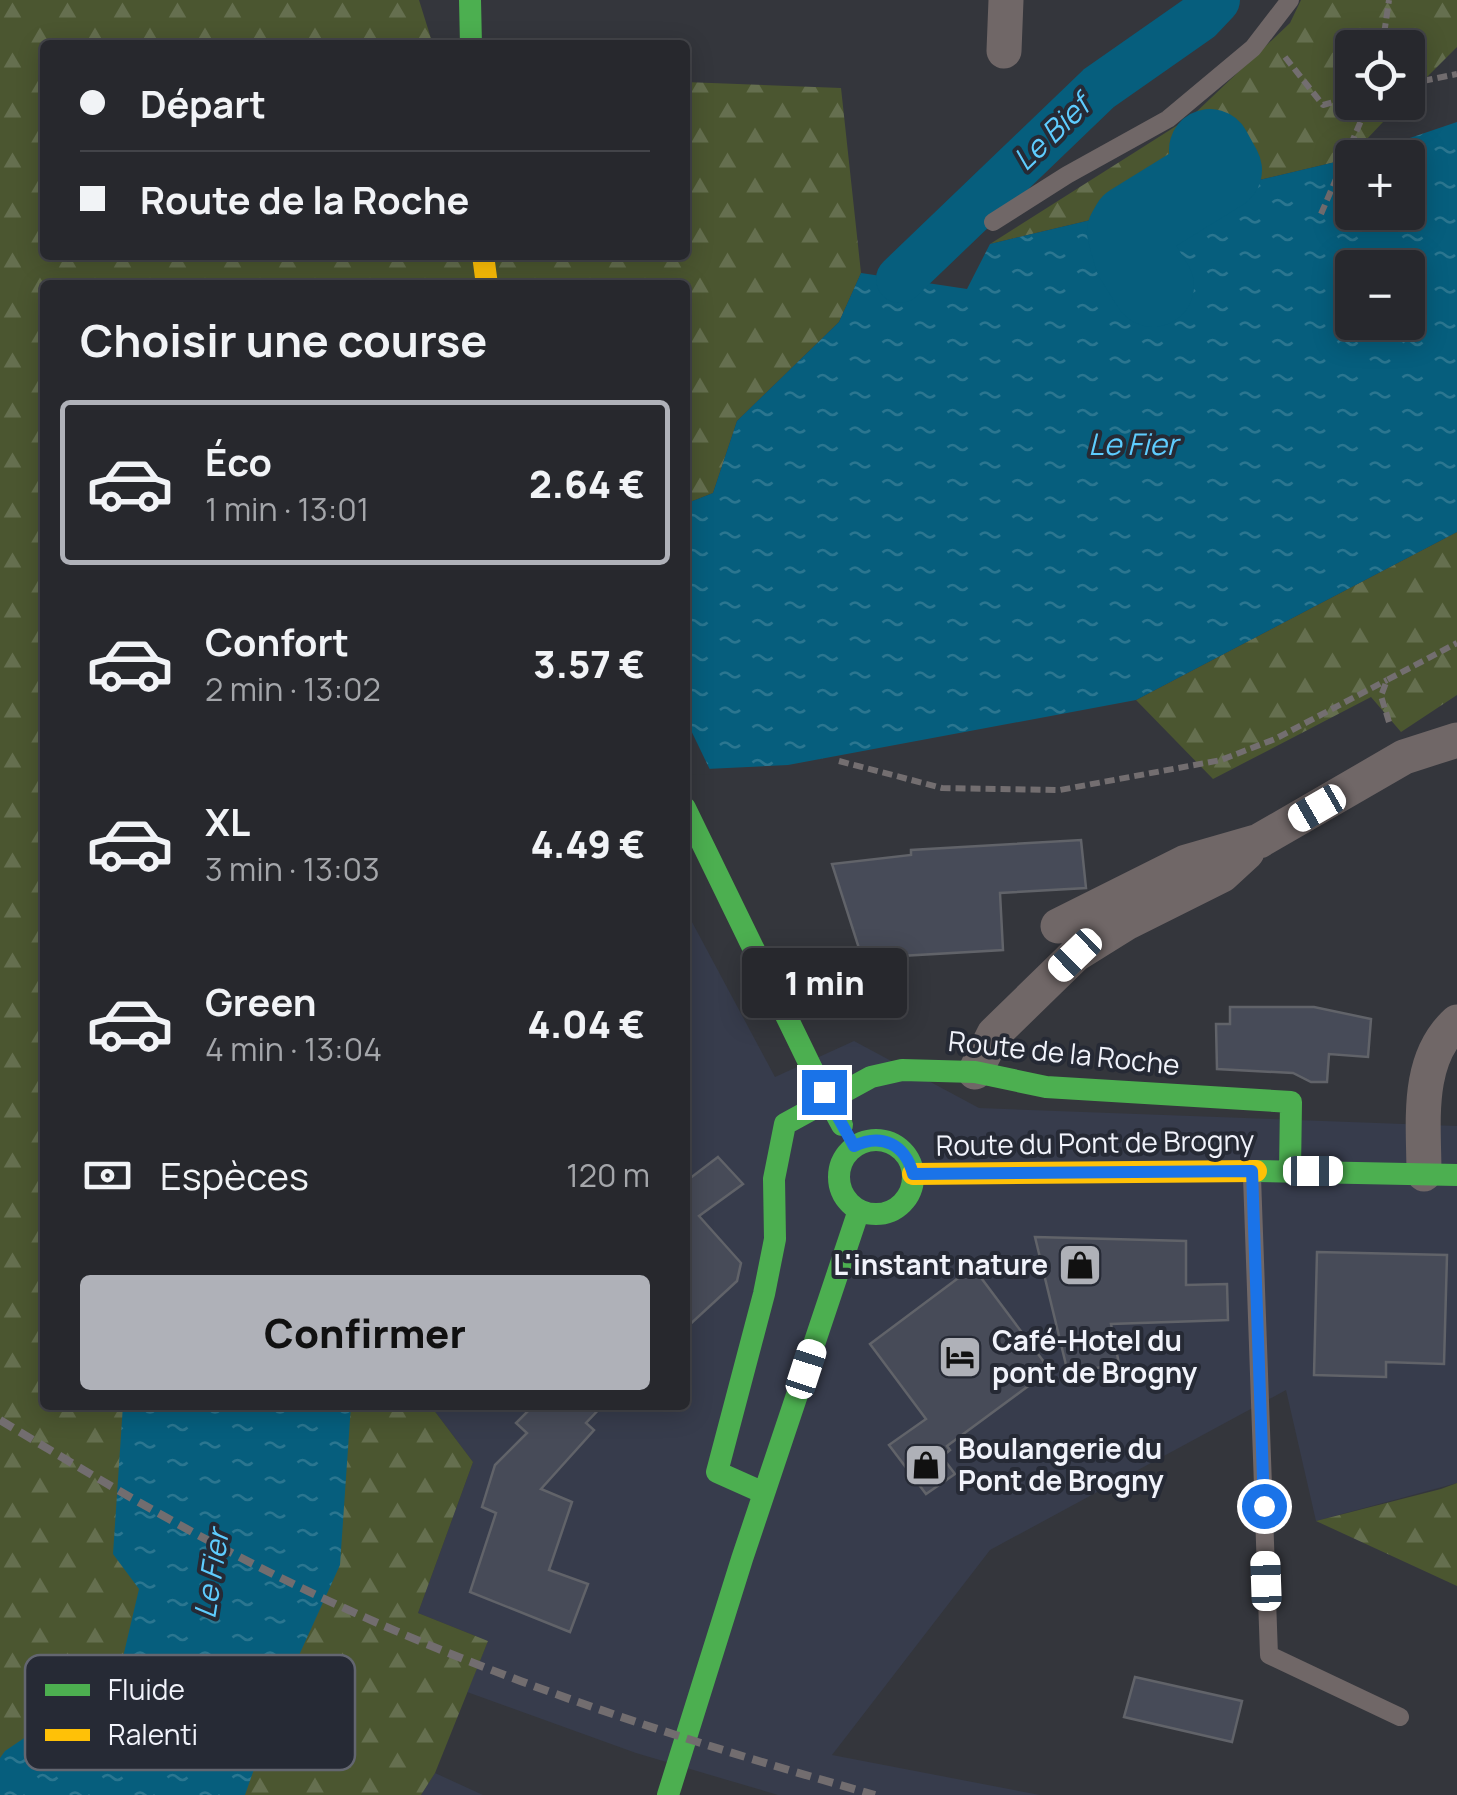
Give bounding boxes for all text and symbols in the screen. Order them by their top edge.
map controls [1335,30,1425,340]
button: locate [1335,30,1425,120]
text: Départ [140,77,266,129]
water label: Le Bief [1003,81,1102,179]
button: + [1335,140,1425,230]
text: Route de la Roche [140,173,469,225]
button: − [1335,250,1425,340]
text: Choisir une course [80,309,487,371]
water label: Le Fier [1088,423,1182,464]
text: Éco [205,435,272,487]
icon: car [85,438,175,528]
text: 2.64 € [529,457,645,509]
text: 1 min · 13:01 [205,487,369,531]
text: Confort [205,615,349,667]
icon: car [85,618,175,708]
text: 3.57 € [533,637,645,689]
text: 2 min · 13:02 [205,667,381,711]
car [1284,780,1350,836]
text: XL [205,795,250,847]
icon: car [85,798,175,888]
text: 4.49 € [530,817,645,869]
text: 3 min · 13:03 [205,847,380,891]
car [1043,923,1107,987]
callout: 1 min [742,947,906,1017]
text: 1 min [784,961,865,1005]
text: Green [205,975,317,1027]
icon: car [85,978,175,1068]
text: 4.04 € [527,997,645,1049]
street label: Route de la Roche [947,1021,1182,1083]
text: 4 min · 13:04 [205,1027,382,1071]
route end [802,1070,847,1115]
street label: Route du Pont de Brogny [935,1120,1255,1164]
icon: cash [80,1148,135,1203]
text: Espèces [160,1149,309,1201]
text: 120 m [566,1153,650,1197]
car [1283,1156,1343,1186]
shop icon: L'instant nature [1057,1242,1103,1288]
place label: L'instant nature [833,1245,1048,1283]
button: Confirmer [80,1275,650,1390]
place label: Café-Hotel du pont de Brogny [992,1321,1198,1391]
hotel icon: Café-Hotel du pont de Brogny [937,1334,983,1380]
car [782,1336,830,1402]
place label: Boulangerie du Pont de Brogny [958,1429,1164,1499]
shop icon: Boulangerie du Pont de Brogny [903,1442,949,1488]
route start [1242,1484,1287,1529]
water label: Le Fier [183,1522,238,1621]
car [1250,1550,1282,1612]
legend [25,1655,355,1770]
text: Fluide [108,1670,185,1708]
text: Ralenti [108,1715,198,1753]

